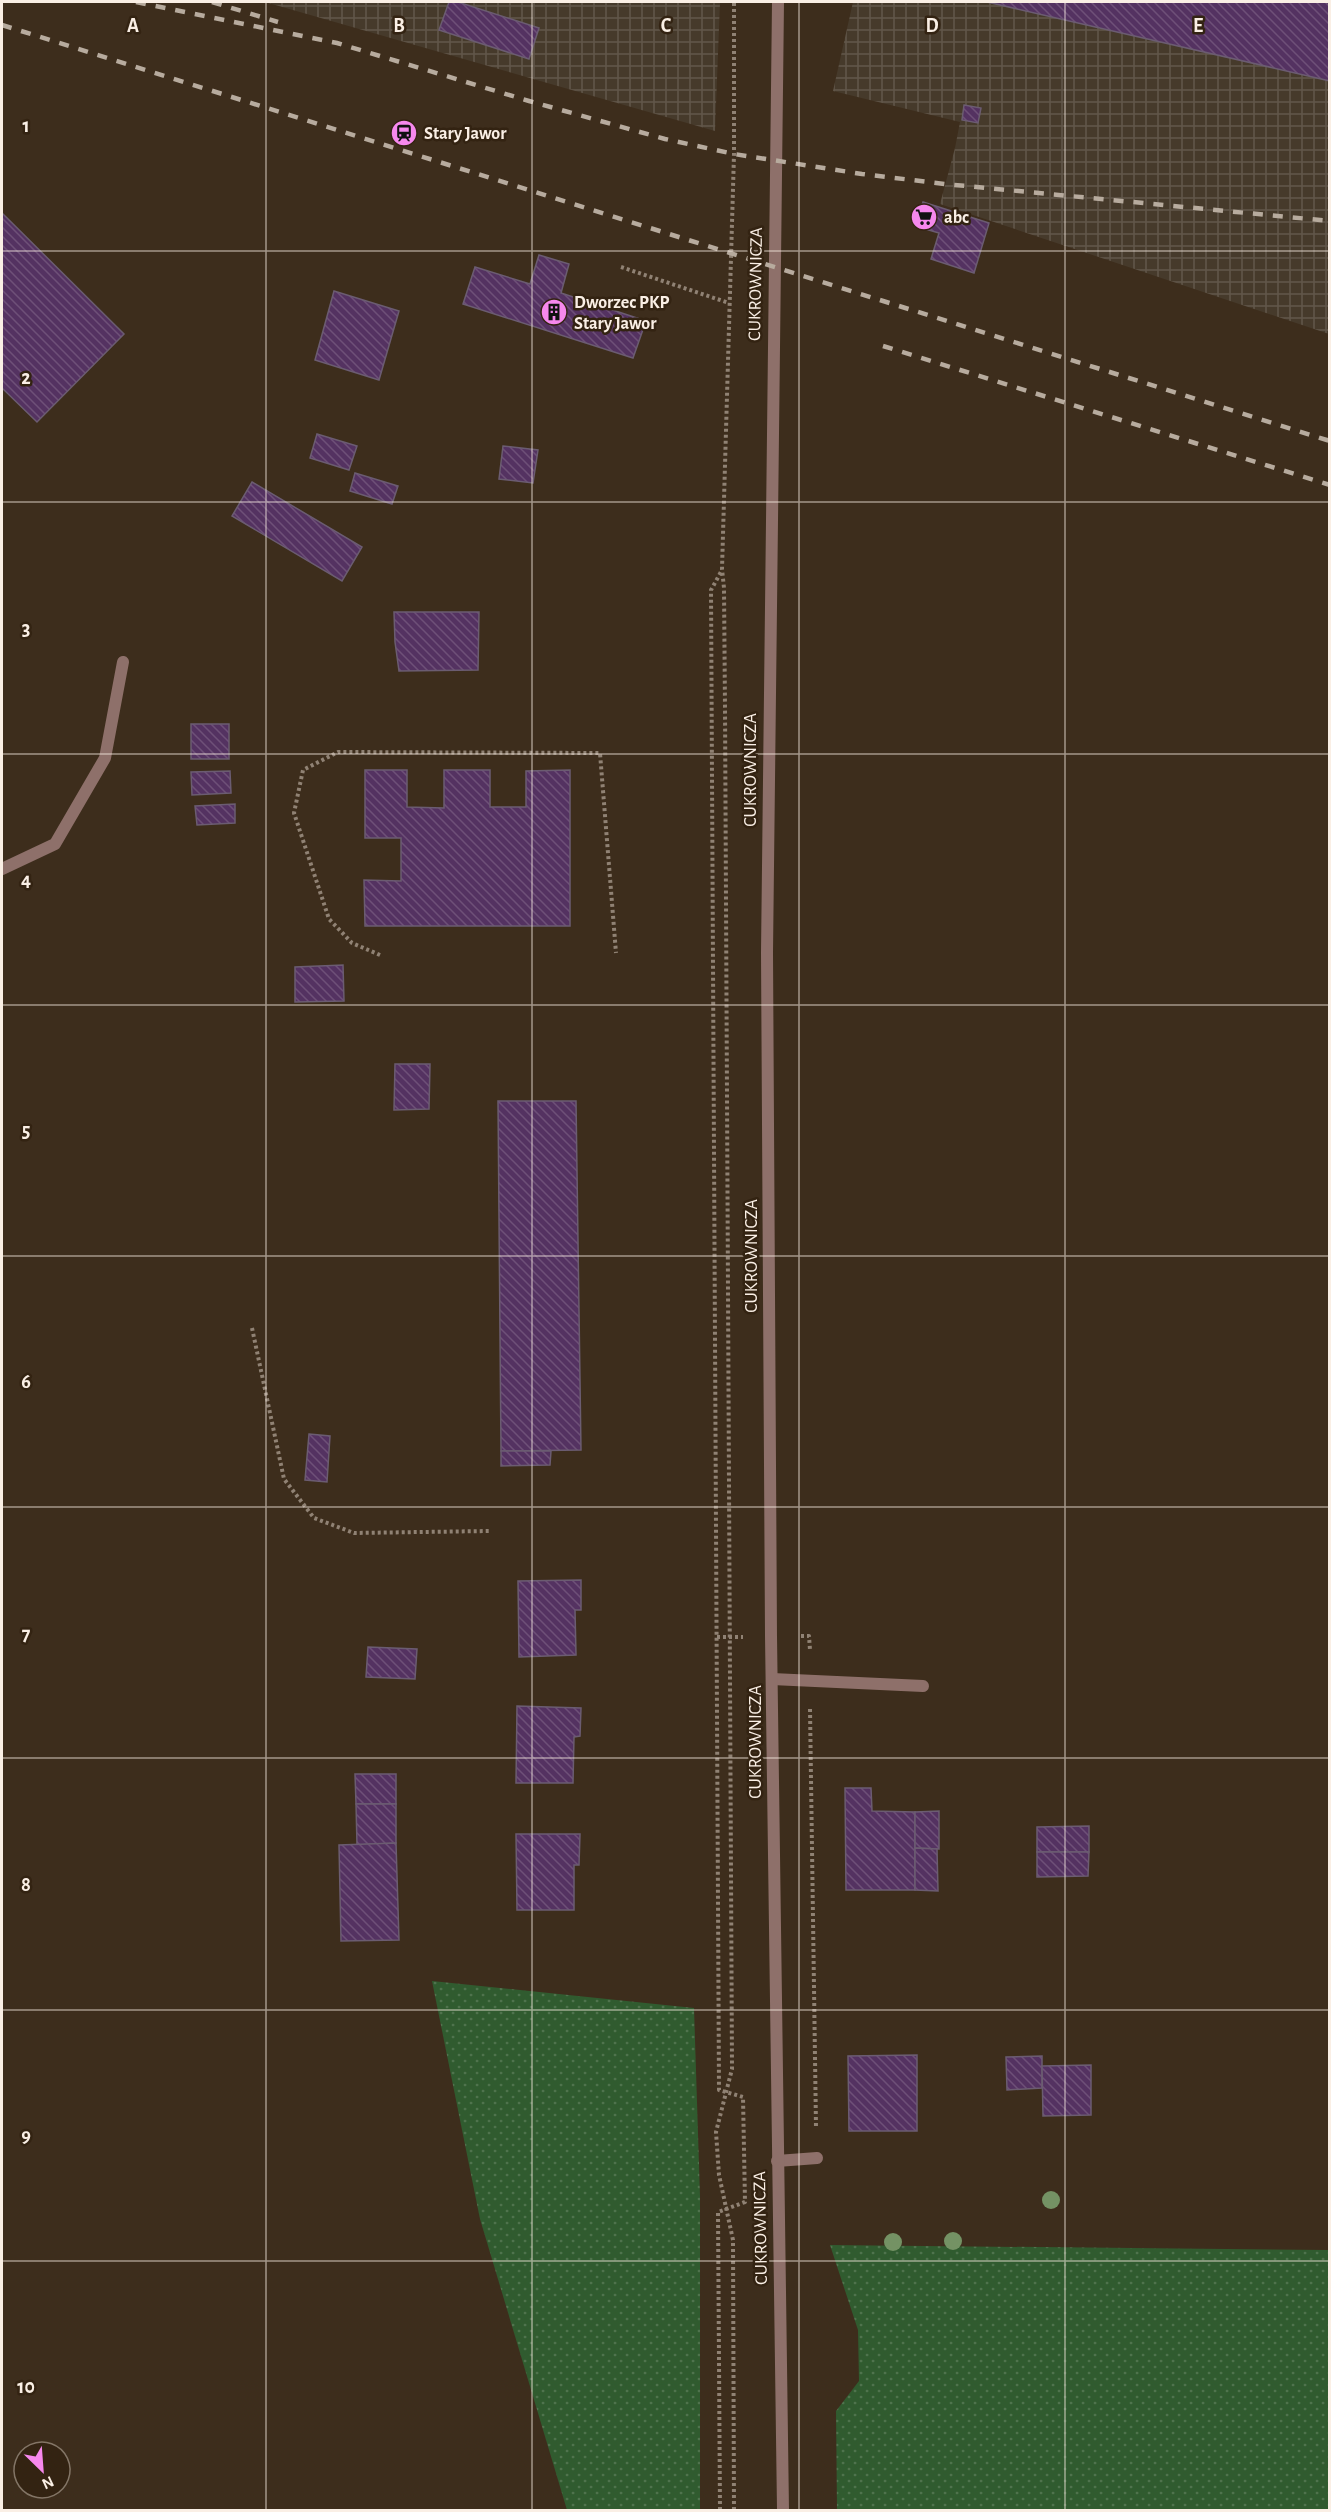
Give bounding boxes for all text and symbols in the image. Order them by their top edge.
text: A [127,16,139,36]
text: B [393,16,405,36]
text: C [661,16,672,36]
text: D [925,16,939,36]
text: E [1193,16,1203,36]
text: 1 [22,116,30,136]
station icon: Stary Jawor [389,118,419,148]
place label: Stary Jawor [424,125,507,143]
supermarket icon: abc [909,202,939,232]
place label: abc [944,209,969,227]
street label: CUKROWNICZA [746,226,766,341]
place label: Dworzec PKP Stary Jawor [574,294,669,333]
building icon: Dworzec PKP Stary Jawor [539,297,569,327]
text: 2 [21,368,31,388]
text: 3 [22,619,30,639]
street label: CUKROWNICZA [742,713,760,827]
text: 4 [21,870,31,890]
text: 5 [22,1121,30,1141]
street label: CUKROWNICZA [743,1199,761,1313]
text: 6 [21,1372,31,1392]
text: 7 [22,1624,31,1644]
street label: CUKROWNICZA [747,1685,765,1799]
text: 8 [21,1875,31,1895]
text: 9 [21,2126,31,2146]
street label: CUKROWNICZA [751,2170,771,2285]
text: 10 [17,2377,35,2397]
north arrow [12,2440,72,2500]
text: N [39,2473,56,2492]

